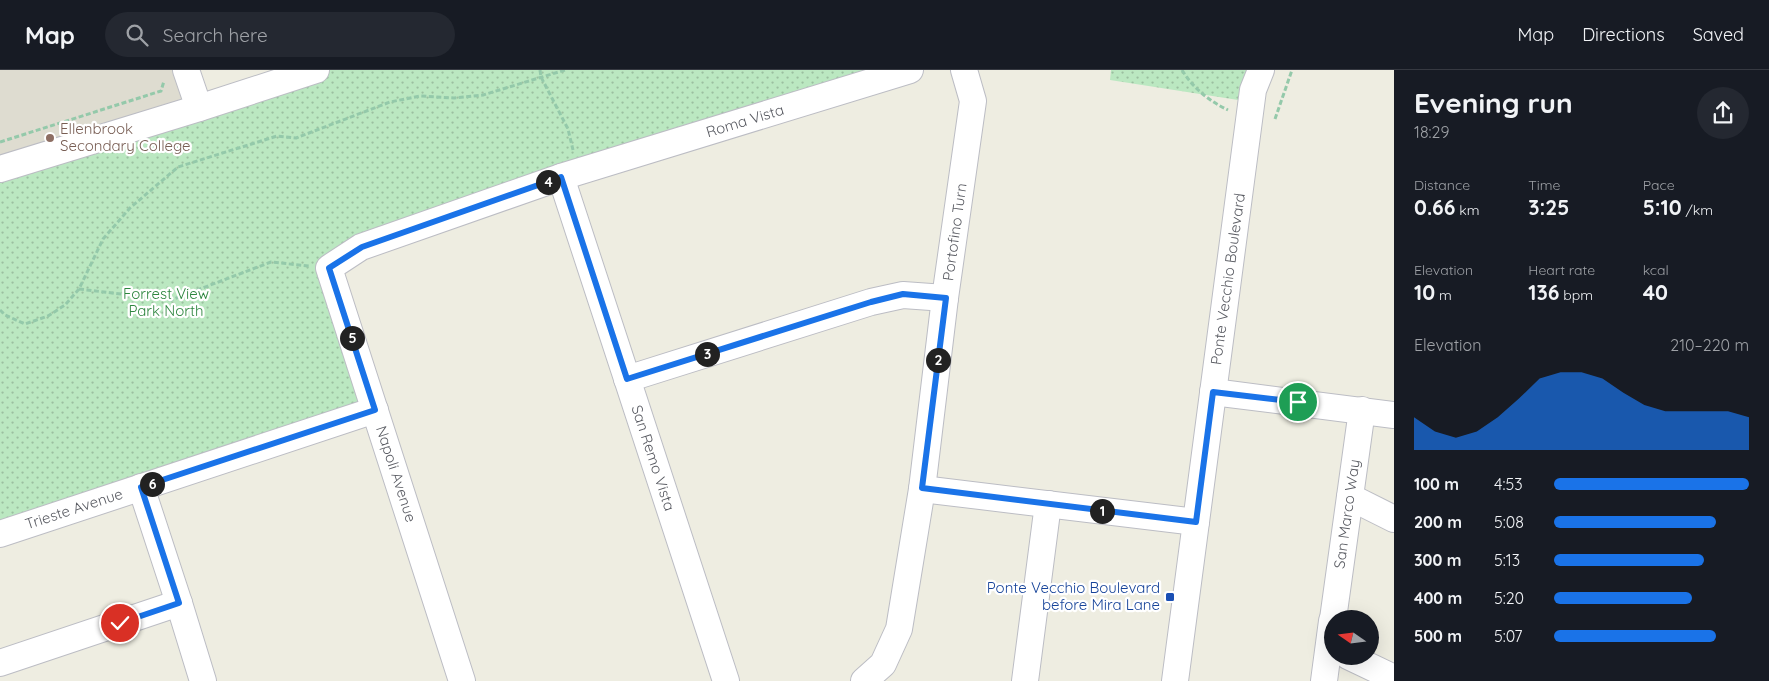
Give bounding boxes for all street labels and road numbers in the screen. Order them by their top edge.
street label: Roma Vista [704,100,786,141]
street label: Portofino Turn [938,182,971,282]
street label: Ponte Vecchio Boulevard [1206,192,1249,366]
street label: San Remo Vista [627,403,680,513]
street label: Napoli Avenue [372,423,421,524]
street label: San Marco Way [1329,458,1364,570]
street label: Trieste Avenue [23,484,125,533]

